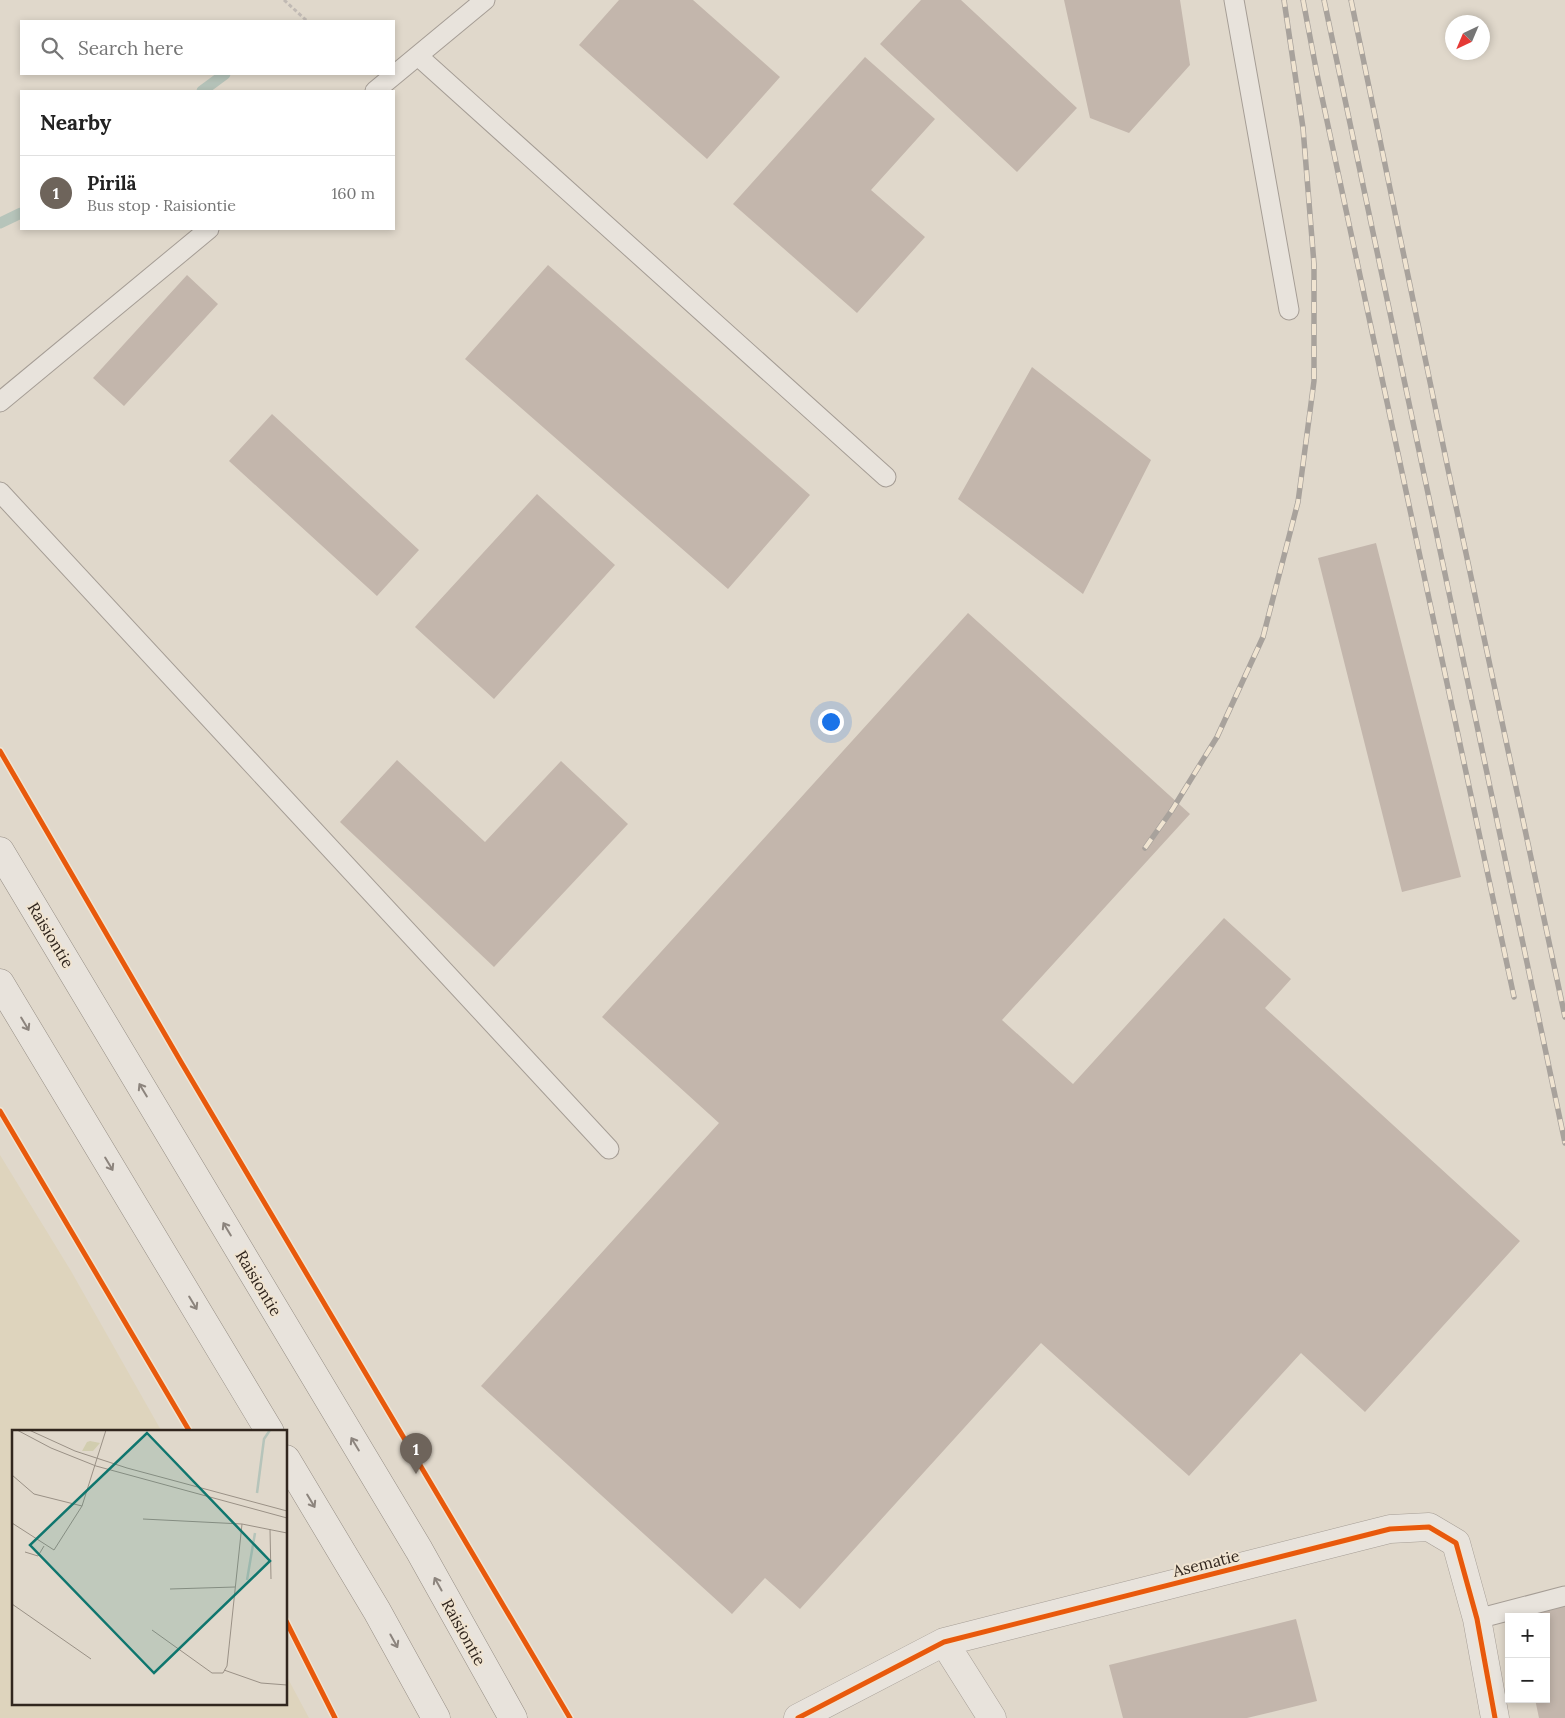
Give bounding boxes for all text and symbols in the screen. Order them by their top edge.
north arrow [1445,15,1490,60]
search box [20,20,395,75]
icon: search [38,34,66,62]
text: Search here [78,36,184,60]
text: Nearby [40,109,111,136]
text: Pirilä [87,171,137,195]
text: 1 [53,183,59,203]
text: 160 m [331,183,375,203]
text: Bus stop · Raisiontie [87,195,236,215]
your location [818,709,844,735]
street label: Raisiontie [24,899,79,972]
one-way arrow [21,1017,31,1031]
one-way arrow [138,1083,148,1097]
one-way arrow [104,1156,114,1170]
one-way arrow [221,1223,231,1237]
street label: Raisiontie [232,1247,287,1320]
one-way arrow [188,1295,198,1309]
inset map [12,1430,288,1706]
pin: 1 [400,1433,432,1474]
one-way arrow [350,1437,360,1451]
one-way arrow [307,1493,317,1507]
street label: Asematie [1170,1545,1242,1581]
one-way arrow [432,1577,442,1591]
street label: Raisiontie [438,1595,491,1669]
map controls [1505,1613,1550,1703]
button: + [1505,1613,1550,1658]
one-way arrow [389,1633,399,1648]
button: − [1505,1658,1550,1703]

